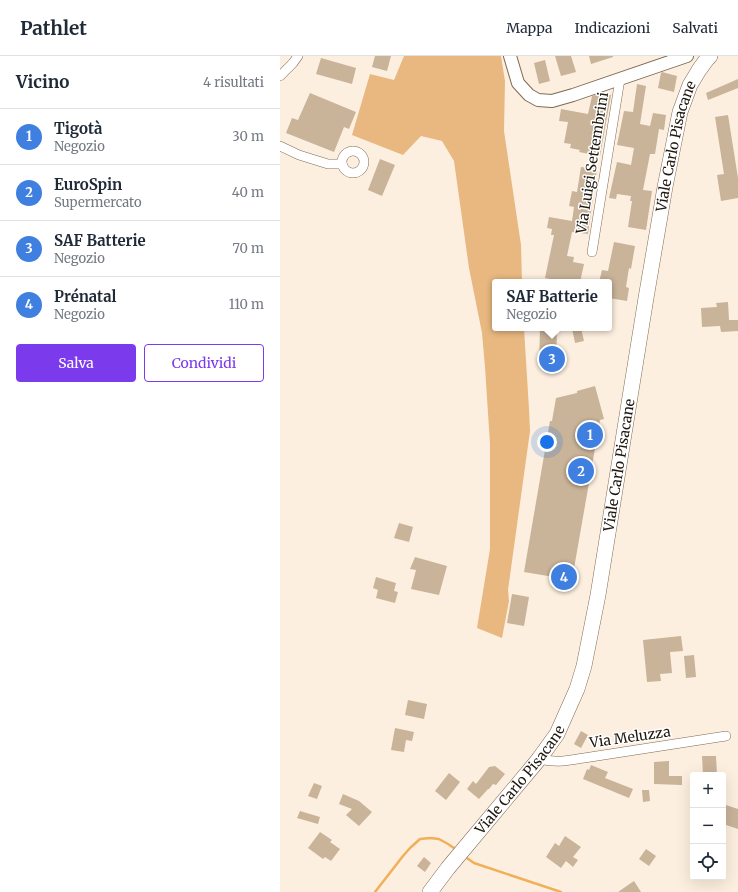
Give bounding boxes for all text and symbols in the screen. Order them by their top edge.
text: Pathlet [20,16,87,40]
text: Mappa [506,19,552,37]
text: Indicazioni [574,19,650,37]
text: Salvati [672,19,718,37]
text: Vicino [16,71,69,93]
text: 4 risultati [203,74,264,91]
street label: Viale Carlo Pisacane [652,77,700,214]
street label: Via Luigi Settembrini [572,90,612,236]
text: Tigotà [54,119,102,138]
text: 1 [26,128,32,145]
text: 30 m [232,128,264,145]
text: Negozio [54,138,105,155]
text: EuroSpin [54,175,122,194]
text: 2 [25,184,33,201]
text: 40 m [232,184,264,201]
text: Supermercato [54,194,142,211]
text: SAF Batterie [54,231,146,250]
text: 3 [25,240,33,257]
text: 70 m [233,240,264,257]
text: Negozio [54,250,105,267]
popup [492,279,612,331]
text: Prénatal [54,287,116,306]
text: SAF Batterie [506,287,598,306]
text: 4 [25,296,33,313]
text: 110 m [229,296,264,313]
text: Negozio [54,306,105,323]
text: Negozio [506,306,557,323]
button: Salva [16,344,136,382]
button: Condividi [144,344,264,382]
pin: 3 [539,344,565,374]
street label: Viale Carlo Pisacane [599,397,639,534]
pin: 1 [577,420,603,450]
your location [537,432,557,452]
pin: 2 [568,456,594,486]
pin: 4 [551,562,577,592]
street label: Via Meluzza [587,722,672,752]
street label: Viale Carlo Pisacane [470,723,569,839]
map controls [690,772,726,880]
button: + [690,772,726,808]
button: − [690,808,726,844]
button: locate [690,844,726,880]

